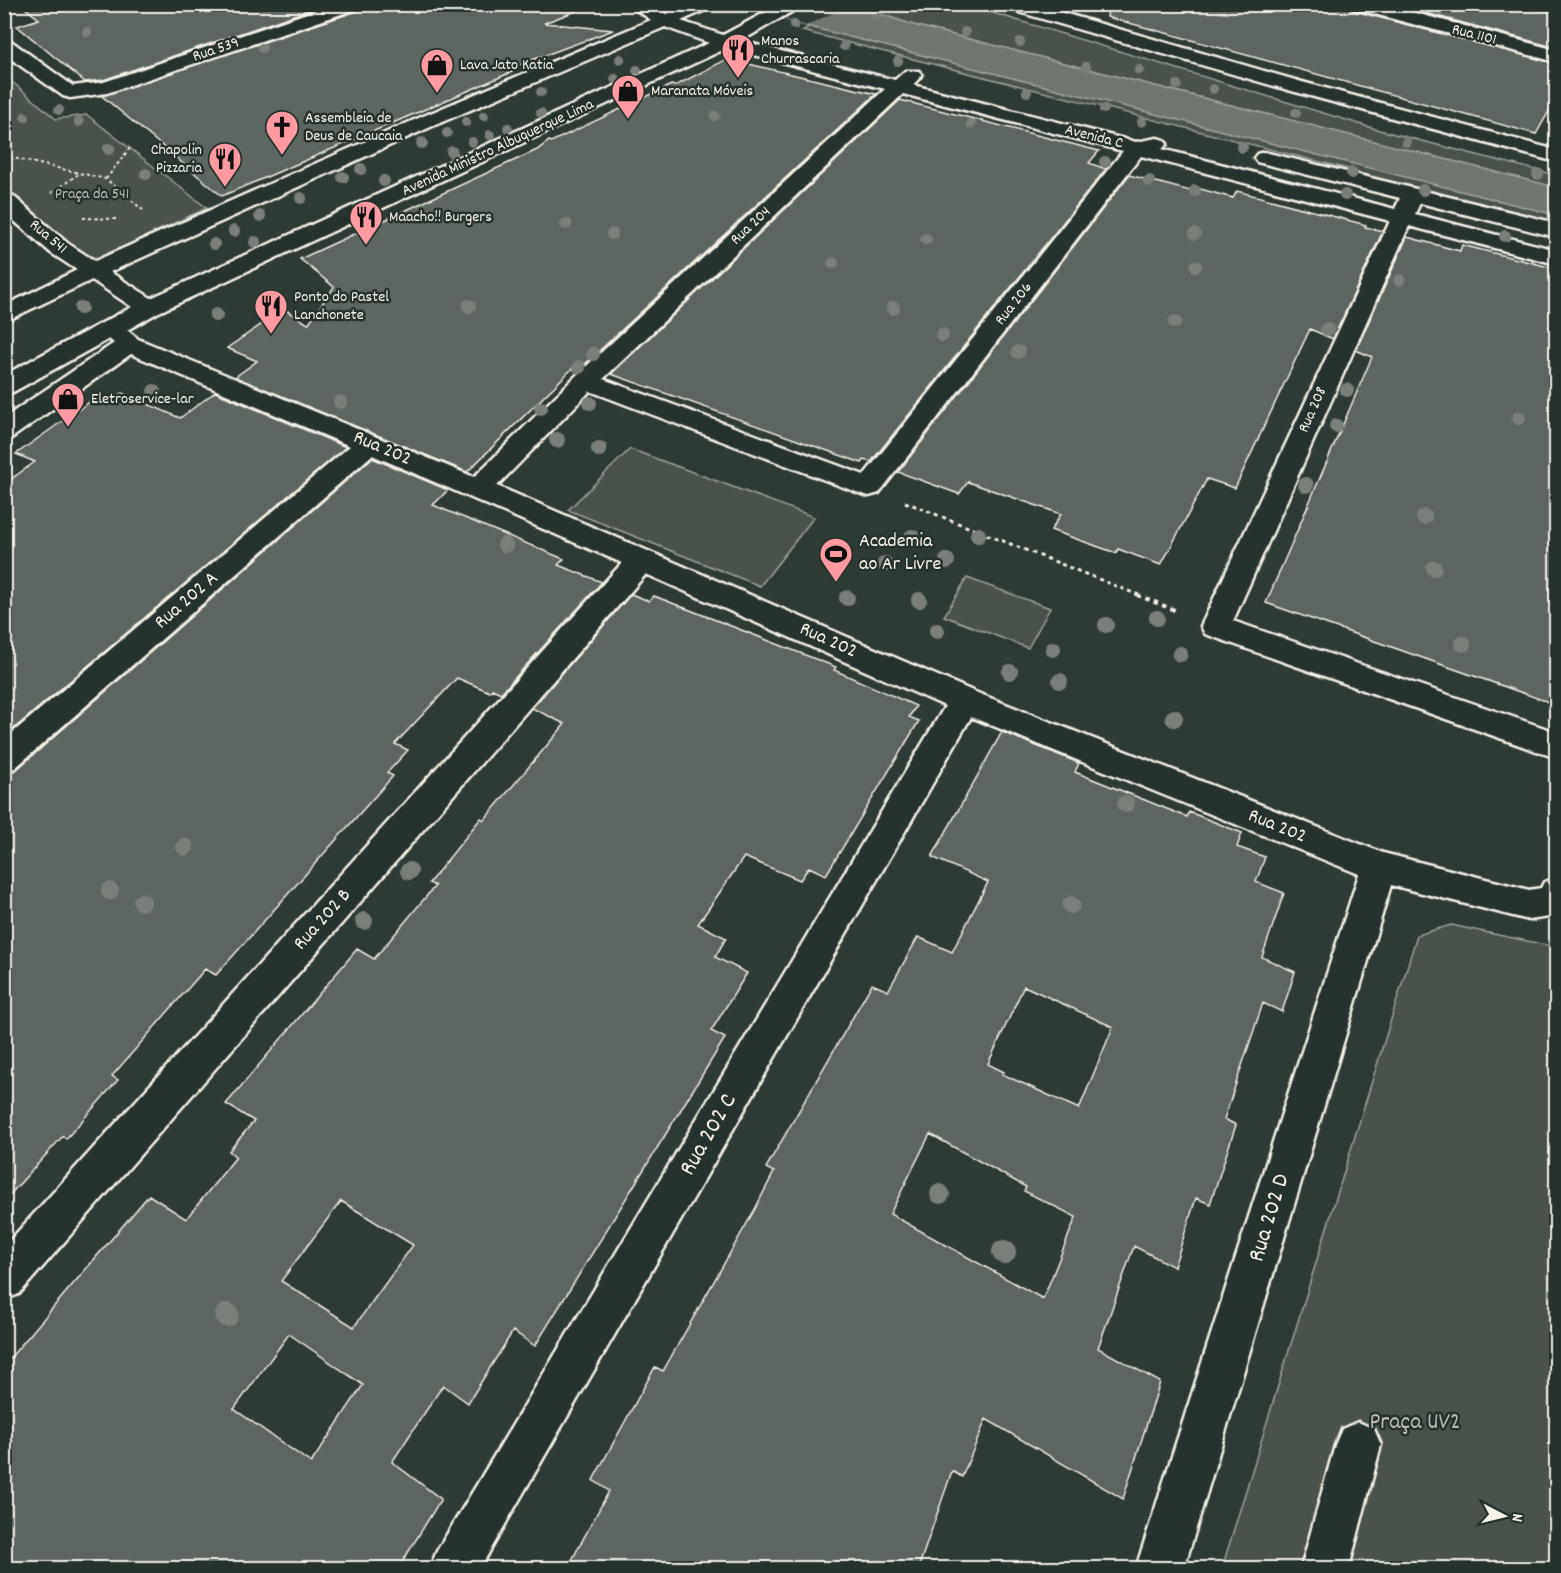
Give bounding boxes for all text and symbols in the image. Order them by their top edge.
street label: Rua 1101 [1449,18,1499,52]
place label: Manos Churrascaria [761,30,840,71]
street label: Rua 539 [190,31,242,69]
restaurant icon: Manos Churrascaria [720,32,756,79]
shop icon: Lava Jato Katia [419,47,455,94]
place label: Lava Jato Katia [460,54,554,77]
shop icon: Maranata Móveis [610,73,646,120]
place label: Maranata Móveis [651,80,753,103]
street label: Avenida Ministro Albuquerque Lima [398,93,598,203]
place label: Assembleia de Deus de Caucaia [305,107,403,148]
church icon: Assembleia de Deus de Caucaia [264,109,300,156]
street label: Avenida C [1062,119,1126,155]
place label: Chapolin Pizzaria [151,139,202,180]
restaurant icon: Chapolin Pizzaria [207,141,243,188]
park label: Praça da 541 [55,183,129,206]
restaurant icon: Maacho!! Burgers [348,199,384,246]
street label: Rua 204 [726,201,776,251]
place label: Maacho!! Burgers [389,206,492,229]
street label: Rua 541 [24,214,72,260]
street label: Rua 206 [990,277,1038,331]
place label: Ponto do Pastel Lanchonete [294,286,389,327]
restaurant icon: Ponto do Pastel Lanchonete [253,288,289,335]
shop icon: Eletroservice-lar [50,381,86,428]
street label: Rua 208 [1293,383,1333,437]
place label: Eletroservice-lar [91,388,194,411]
street label: Rua 202 [349,424,415,474]
place label: Academia ao Ar Livre [859,528,941,579]
sports icon: Academia ao Ar Livre [818,536,854,583]
street label: Rua 202 A [149,565,225,637]
street label: Rua 202 [795,616,861,666]
street label: Rua 202 [1244,803,1310,851]
street label: Rua 202 B [288,883,358,957]
street label: Rua 202 C [672,1087,746,1183]
street label: Rua 202 D [1240,1170,1300,1266]
park label: Praça UV2 [1369,1406,1461,1440]
north arrow [1474,1486,1534,1546]
text: N [1504,1512,1528,1523]

